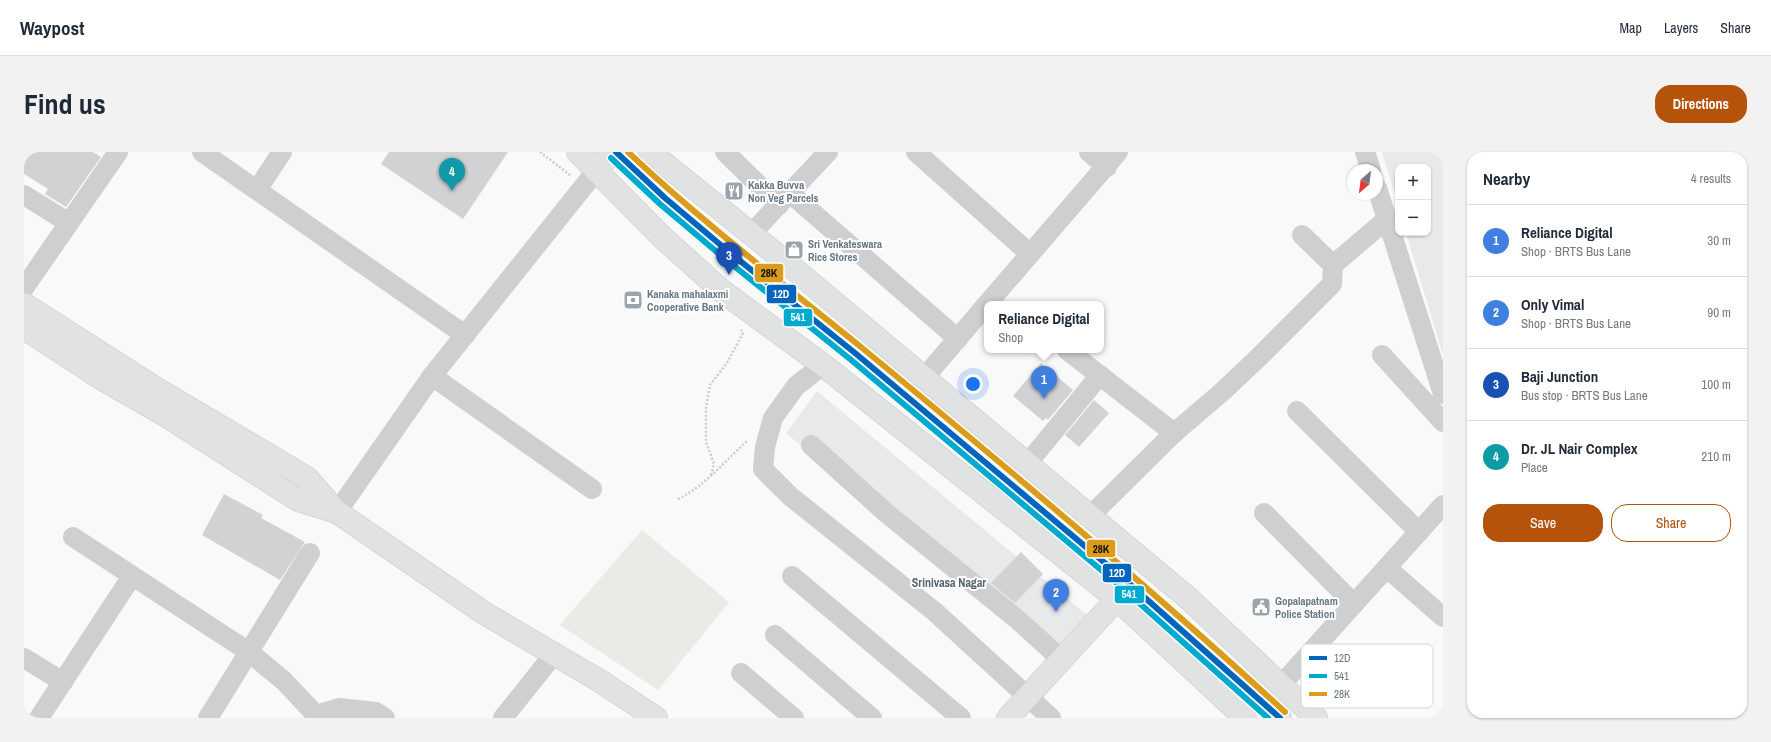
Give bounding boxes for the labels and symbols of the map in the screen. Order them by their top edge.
pin: 4 [439,158,465,191]
north arrow [1347,164,1383,200]
place label: Kakka Buvva Non Veg Parcels [748,178,819,205]
restaurant icon: Kakka Buvva Non Veg Parcels [723,180,745,202]
place label: Sri Venkateswara Rice Stores [808,237,882,264]
shop icon: Sri Venkateswara Rice Stores [783,239,805,261]
pin: 3 [716,242,742,275]
line badge: 28K [754,263,784,283]
text: 28K [761,266,778,280]
line badge: 12D [766,284,797,304]
place label: Kanaka mahalaxmi Cooperative Bank [647,287,728,314]
text: 12D [773,287,790,301]
bank icon: Kanaka mahalaxmi Cooperative Bank [622,289,644,311]
line badge: 541 [783,308,813,327]
text: 541 [790,310,806,324]
pin: 1 [1031,366,1057,399]
your location [963,374,983,394]
line badge: 28K [1086,539,1116,558]
text: 28K [1093,542,1110,556]
line badge: 12D [1102,563,1132,583]
text: 12D [1109,566,1126,580]
district label: Srinivasa Nagar [912,575,986,591]
pin: 2 [1043,579,1069,612]
line badge: 541 [1114,585,1145,604]
text: 541 [1121,587,1137,601]
place label: Gopalapatnam Police Station [1275,594,1338,621]
public building icon: Gopalapatnam Police Station [1250,596,1272,618]
legend [1301,644,1433,708]
text: 12D [1334,651,1351,665]
text: 541 [1334,669,1349,683]
text: 28K [1334,687,1350,701]

